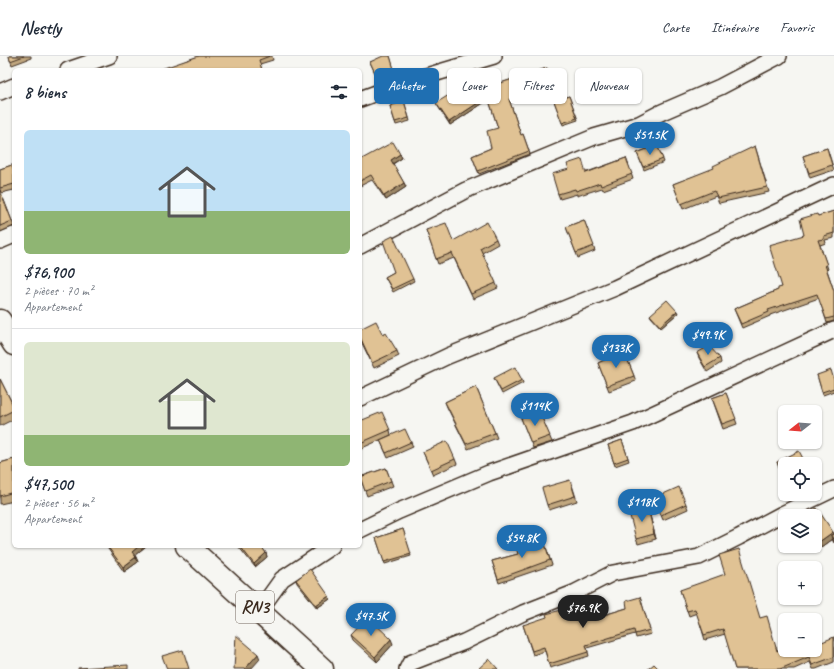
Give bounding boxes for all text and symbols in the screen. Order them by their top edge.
text: Nestly [20,16,61,40]
text: Carte [662,19,689,36]
text: Itinéraire [711,19,758,36]
text: Favoris [780,19,814,36]
chip: Acheter [374,68,439,104]
chip: Louer [447,68,501,104]
chip: Filtres [509,68,567,104]
chip: Nouveau [575,68,642,104]
icon: filters [328,81,350,103]
text: 8 biens [24,82,66,103]
pin: $51.5K [617,122,683,156]
text: $51.5K [634,127,666,143]
icon: home [151,156,223,228]
text: $76,900 [24,262,73,283]
text: 2 pièces · 70 m² [24,283,93,299]
text: Appartement [24,299,82,315]
pin: $49.9K [675,322,741,356]
text: $49.9K [692,327,724,343]
pin: $133K [588,335,644,369]
text: $133K [601,340,631,356]
icon: home [151,368,223,440]
pin: $114K [507,393,563,427]
text: $114K [520,398,550,414]
north arrow [778,405,822,449]
map controls [778,405,822,657]
button: locate [778,457,822,501]
text: $47,500 [24,474,73,495]
pin: $118K [614,489,670,523]
text: $118K [627,494,657,510]
text: 2 pièces · 56 m² [24,495,93,511]
button: layers [778,509,822,553]
text: Appartement [24,511,82,527]
pin: $54.8K [489,525,555,559]
text: $54.8K [506,530,538,546]
button: + [778,561,822,605]
road number: RN3 [236,591,274,623]
pin: $76.9K [550,595,616,629]
text: $76.9K [567,600,599,616]
pin: $47.5K [338,603,404,637]
text: $47.5K [355,608,387,624]
button: − [778,613,822,657]

